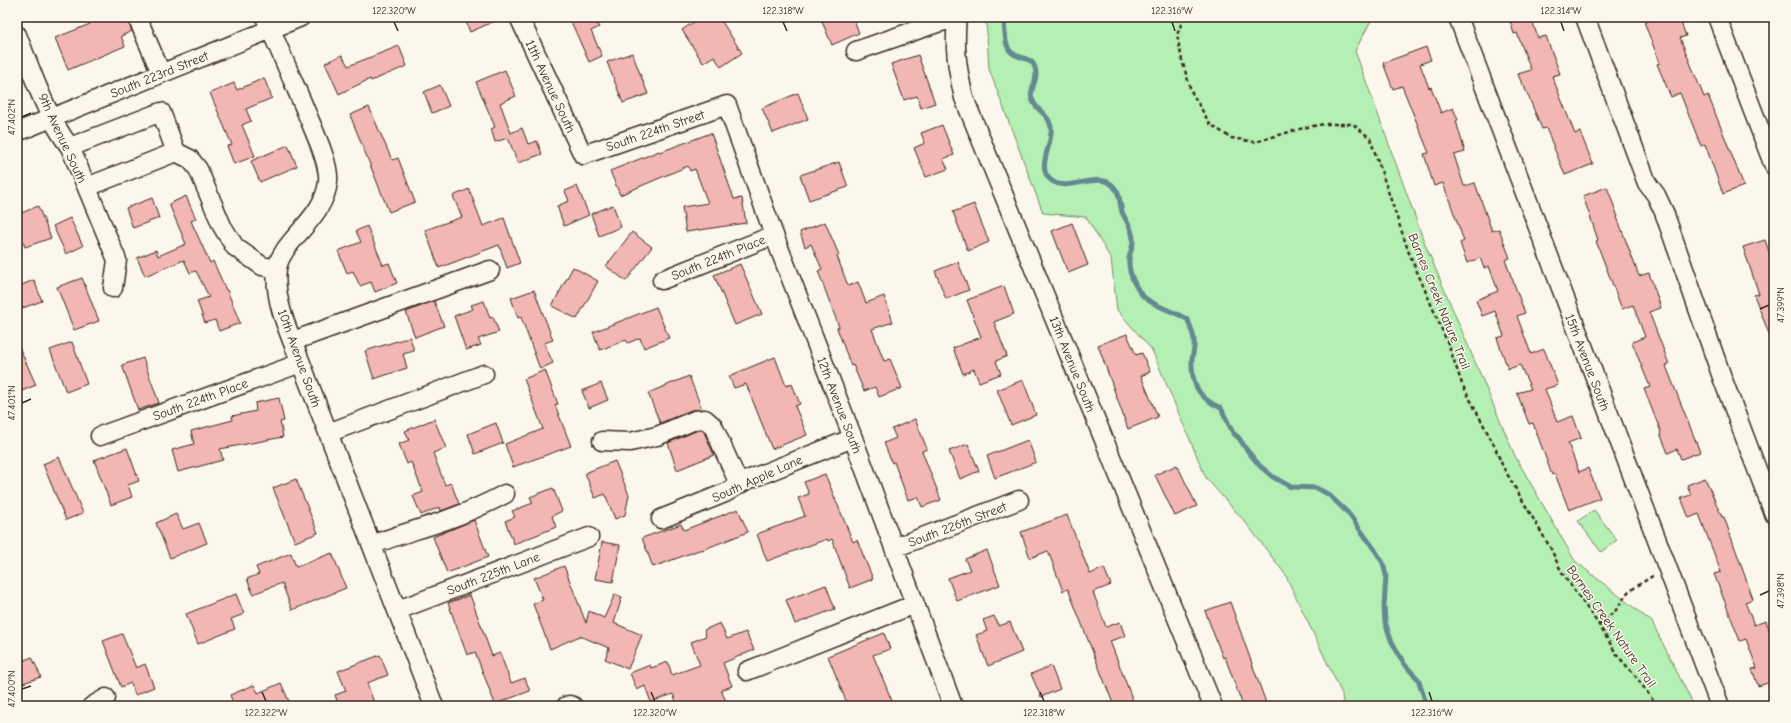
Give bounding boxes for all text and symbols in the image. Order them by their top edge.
text: 122.320°W [372,5,416,17]
text: 122.318°W [762,5,804,17]
text: 122.316°W [1151,5,1193,17]
text: 122.314°W [1541,5,1582,17]
street label: 11th Avenue South [522,37,579,135]
street label: South 223rd Street [108,47,212,101]
street label: 9th Avenue South [35,91,90,185]
text: 47.402°N [6,99,18,135]
street label: South 224th Street [604,106,708,154]
street label: Barnes Creek Nature Trail [1405,231,1474,371]
street label: South 224th Place [669,232,768,283]
text: 47.399°N [1775,287,1787,323]
street label: 10th Avenue South [275,307,324,409]
street label: 15th Avenue South [1562,312,1613,413]
street label: 13th Avenue South [1046,314,1099,414]
street label: 12th Avenue South [814,355,865,456]
street label: South 224th Place [151,375,250,424]
text: 47.401°N [6,385,18,421]
street label: South Apple Lane [710,452,805,505]
street label: South 226th Street [906,498,1010,550]
street label: South 225th Lane [445,549,542,598]
street label: Barnes Creek Nature Trail [1564,562,1659,690]
text: 47.398°N [1775,573,1787,609]
text: 47.400°N [6,670,18,708]
text: 122.322°W [245,707,288,719]
text: 122.320°W [633,707,677,719]
text: 122.318°W [1023,707,1065,719]
text: 122.316°W [1411,707,1453,719]

